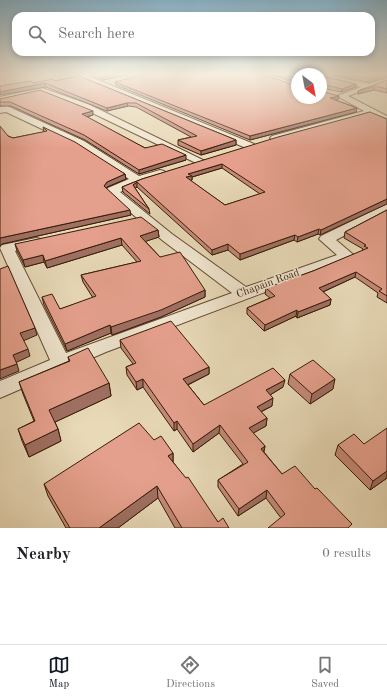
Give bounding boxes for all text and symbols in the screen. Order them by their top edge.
search box [12,12,375,56]
icon: search [26,23,48,45]
text: Search here [58,27,135,42]
north arrow [291,68,327,104]
street label: Chapain Road [235,267,301,301]
text: Nearby [16,546,71,563]
text: 0 results [322,547,371,560]
tab: Map [48,654,70,692]
tab: Directions [166,654,215,692]
tab: Saved [311,654,339,692]

